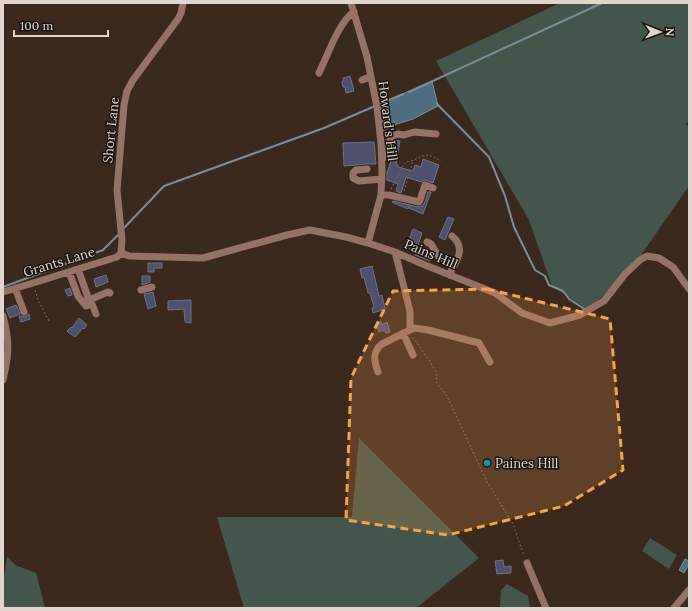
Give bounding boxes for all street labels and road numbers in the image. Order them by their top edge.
street label: Howard's Hill [375,80,401,162]
street label: Short Lane [99,96,123,164]
street label: Pains Hill [402,235,461,273]
street label: Grants Lane [21,243,97,281]

